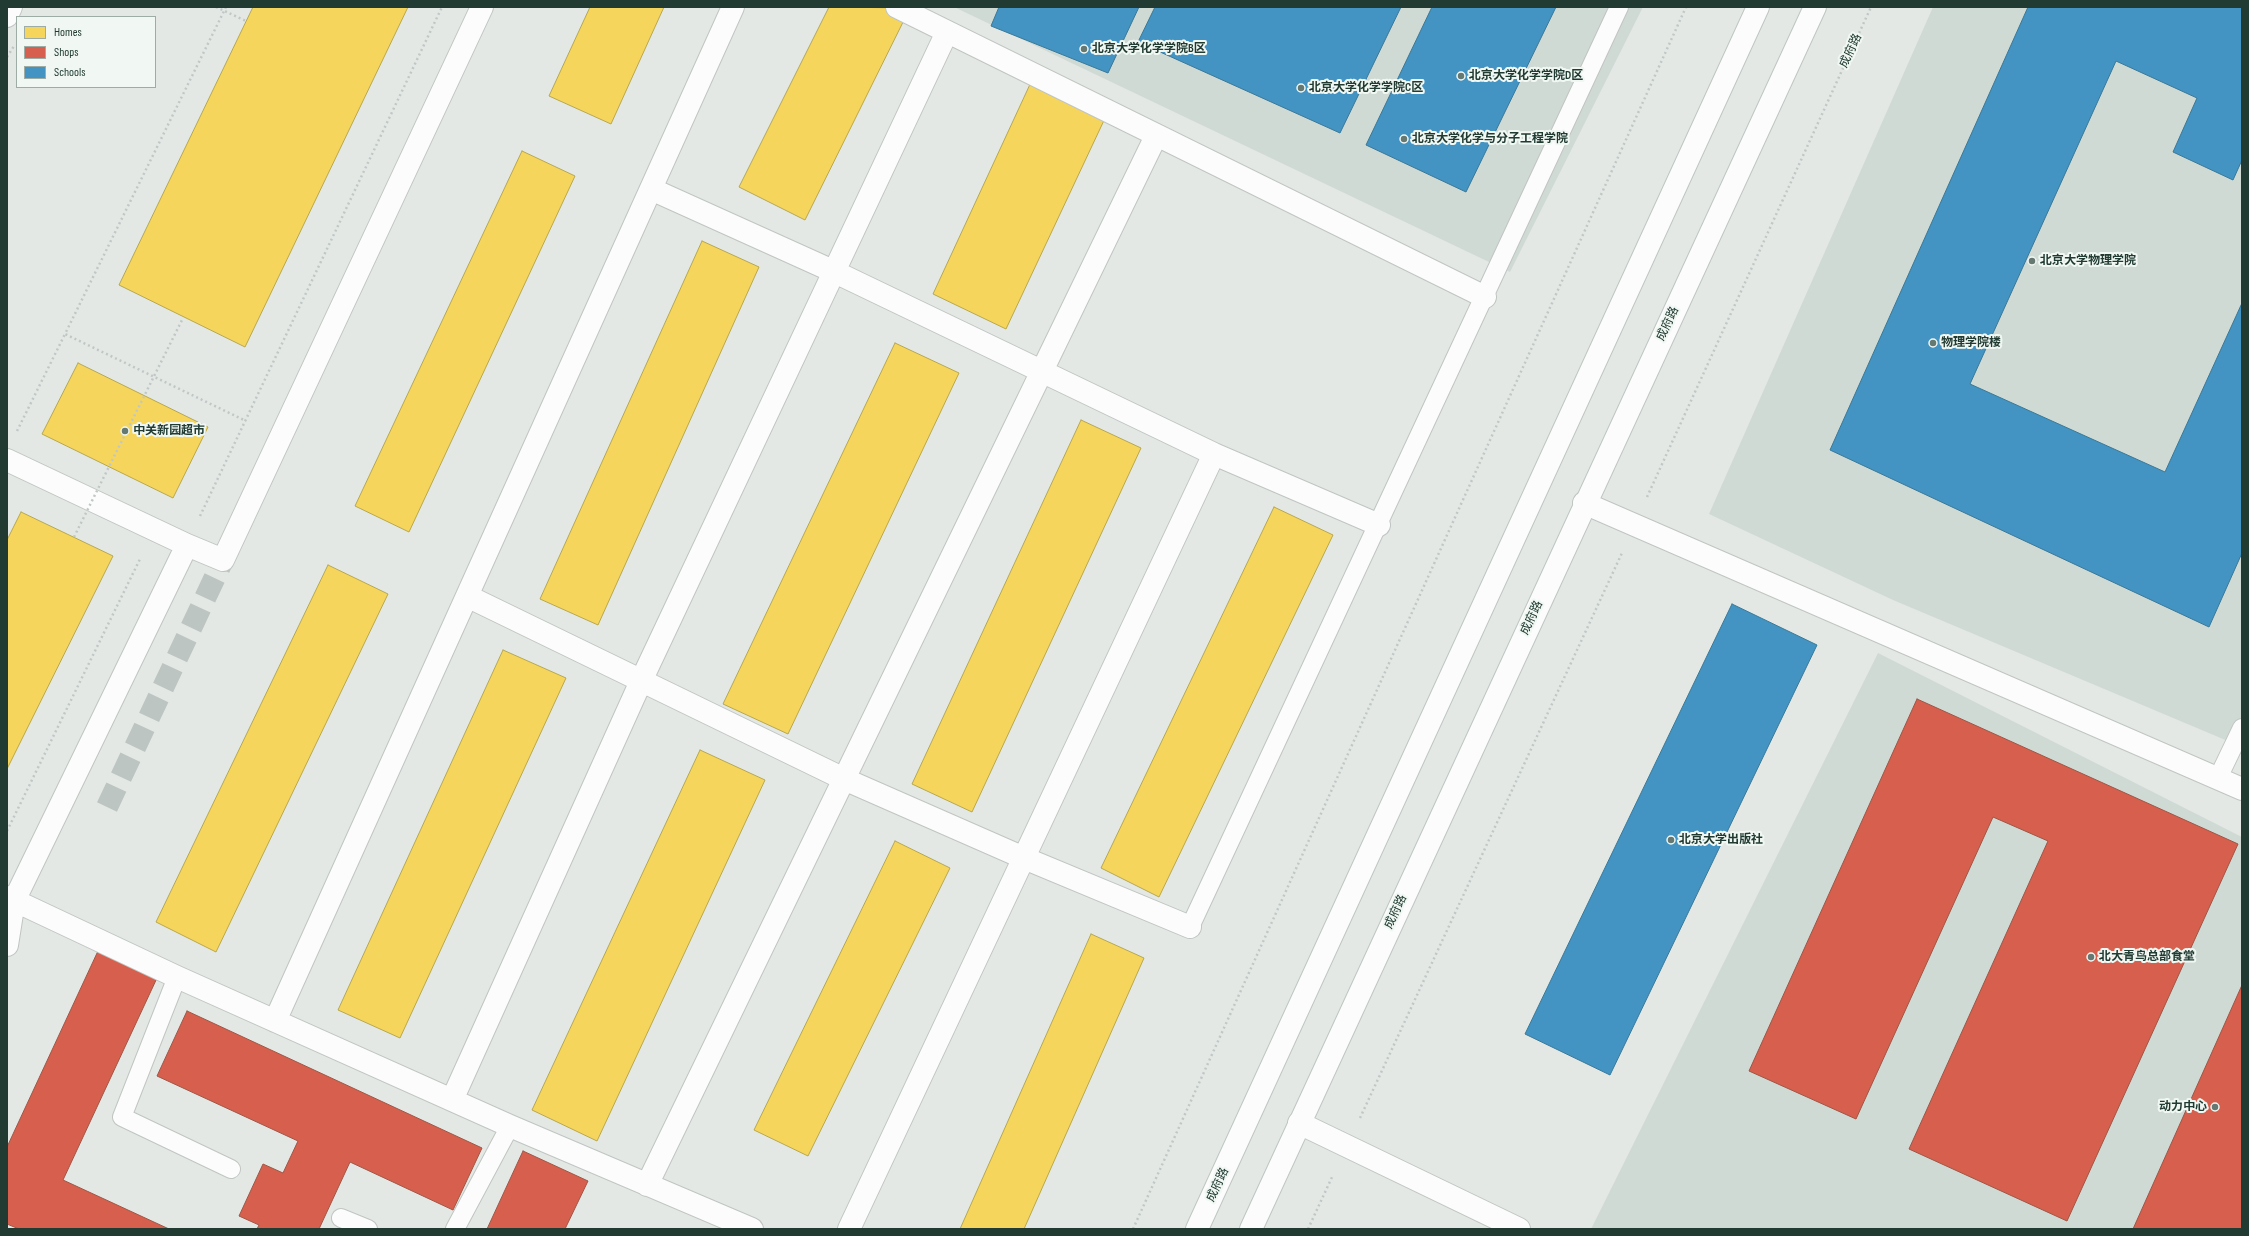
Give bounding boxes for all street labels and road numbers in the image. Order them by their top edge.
street label: 成府路 [1837,32,1865,70]
street label: 成府路 [1654,305,1682,343]
street label: 成府路 [1518,599,1546,637]
street label: 成府路 [1382,893,1410,931]
street label: 成府路 [1204,1166,1232,1204]

